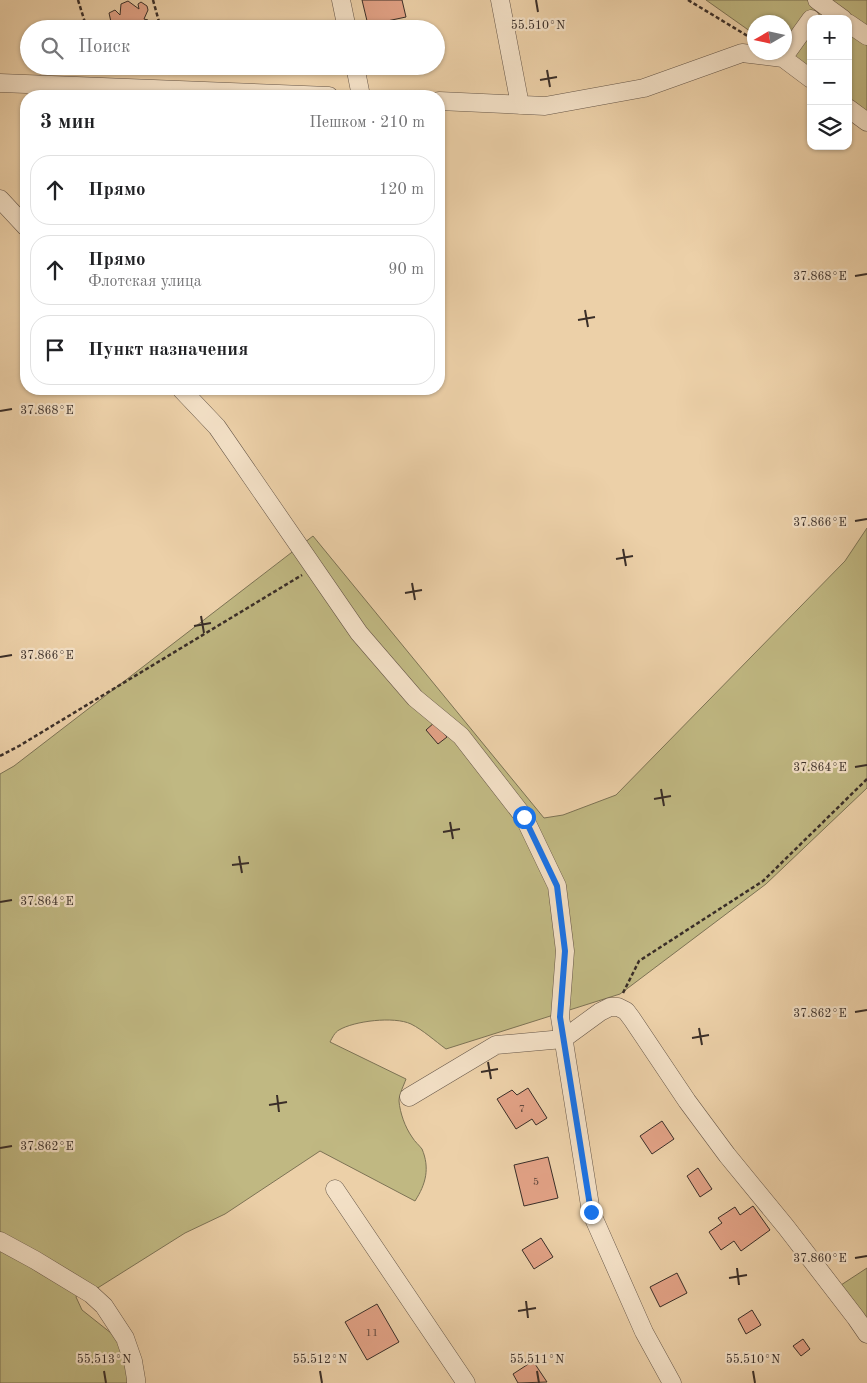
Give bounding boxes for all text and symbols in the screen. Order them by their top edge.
north arrow [747,15,792,60]
map controls [807,15,852,150]
button: + [807,15,852,60]
text: 55.510°N [511,19,565,32]
search box [20,20,445,75]
icon: search [38,34,66,62]
text: Поиск [78,38,130,57]
button: − [807,60,852,105]
button: layers [807,105,852,150]
text: 3 мин [40,112,95,133]
text: Пешком · 210 m [309,115,425,131]
icon: ahead [41,176,69,204]
text: Прямо [88,181,146,200]
text: 120 m [379,182,424,198]
text: Прямо [88,251,146,270]
icon: ahead [41,256,69,284]
text: 90 m [388,262,424,278]
text: 37.868°E [793,271,847,283]
text: Флотская улица [88,274,202,290]
icon: arrive [41,336,69,364]
text: Пункт назначения [88,341,248,360]
text: 37.868°E [20,405,74,417]
text: 37.866°E [793,517,847,529]
text: 37.866°E [20,650,74,662]
text: 37.864°E [793,762,847,774]
route start [513,806,536,829]
text: 37.864°E [20,896,74,908]
text: 37.862°E [793,1008,847,1020]
house number: 7 [519,1104,525,1115]
text: 37.862°E [20,1141,74,1153]
house number: 5 [533,1177,539,1188]
route end [580,1201,603,1224]
text: 37.860°E [793,1253,847,1265]
house number: 11 [366,1328,378,1339]
text: 55.513°N [77,1353,131,1366]
text: 55.512°N [293,1353,347,1366]
text: 55.511°N [510,1353,564,1366]
text: 55.510°N [726,1353,780,1366]

